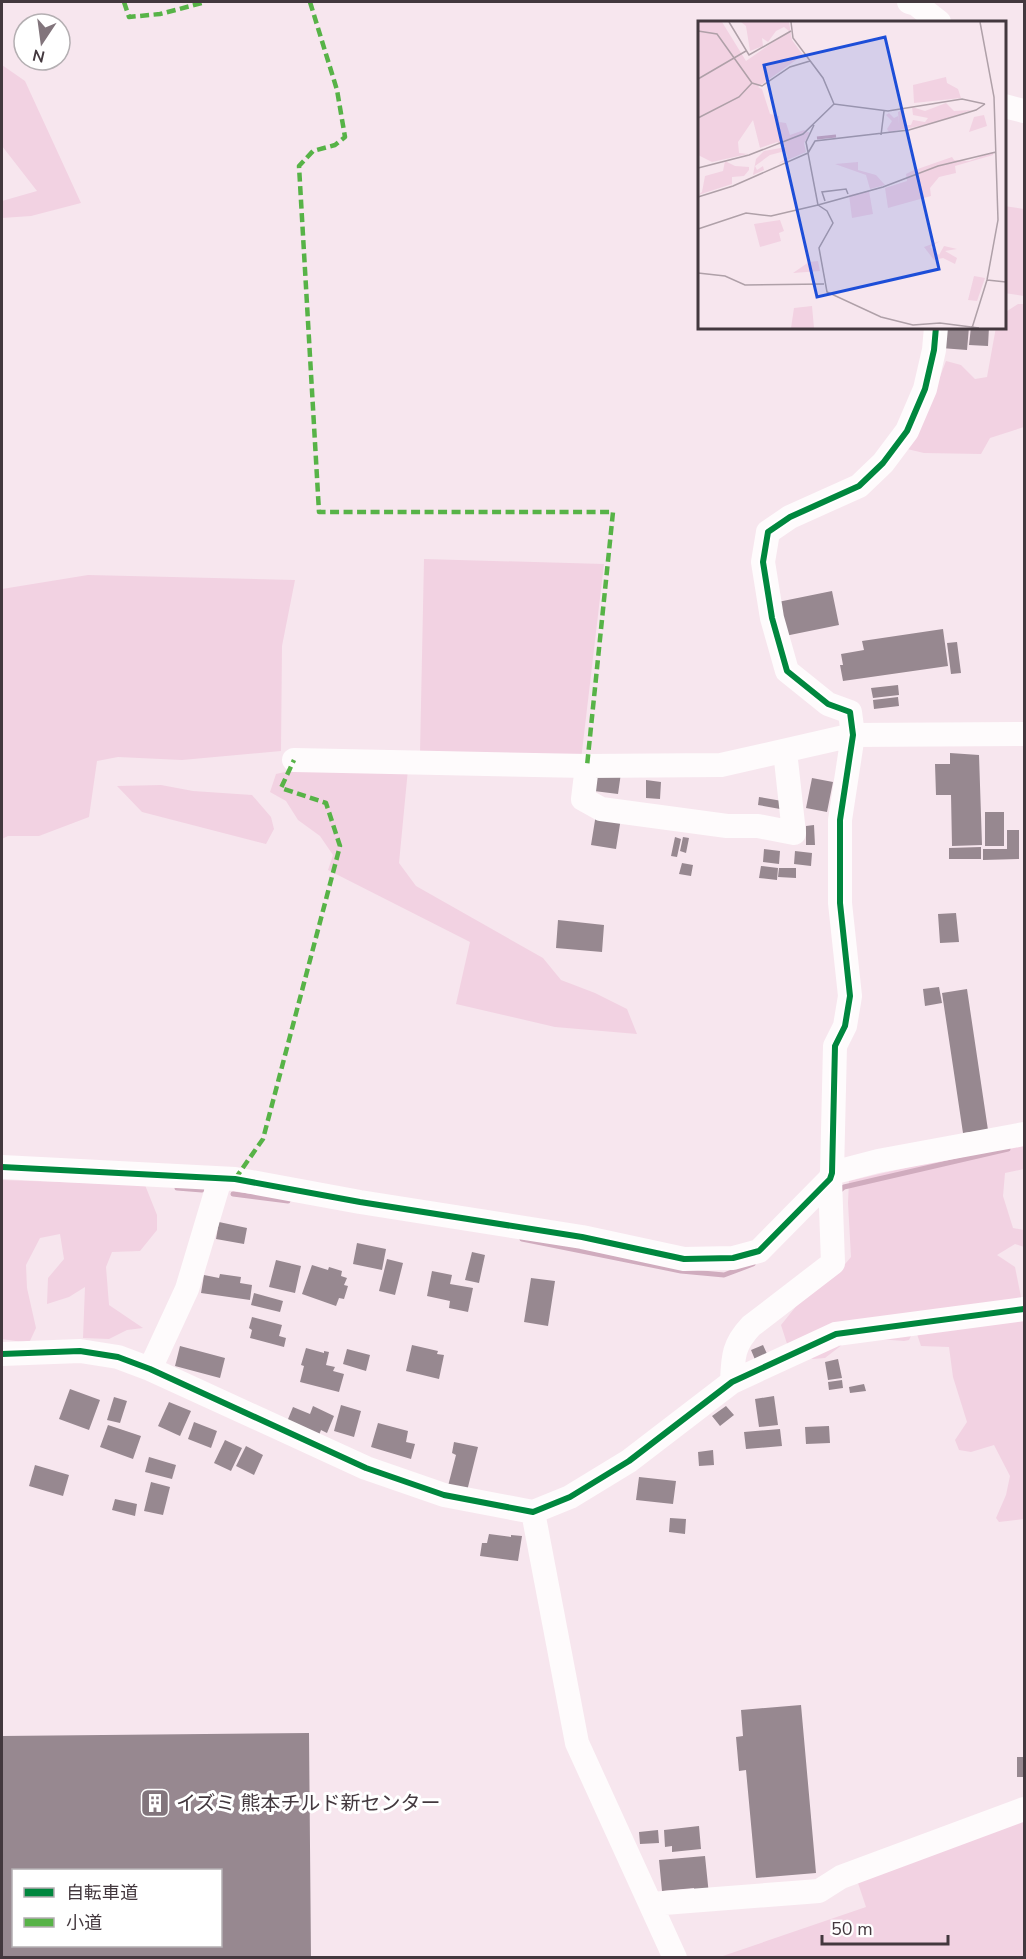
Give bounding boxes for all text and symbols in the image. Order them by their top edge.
north arrow [12,12,72,72]
inset map [698,21,1005,328]
text: N [31,44,47,68]
building icon: イズミ 熊本チルド新センター [139,1787,171,1819]
place label: イズミ 熊本チルド新センター [176,1790,441,1817]
legend [12,1869,222,1947]
text: 自転車道 [66,1881,138,1905]
scale bar [822,1908,948,1946]
text: 小道 [66,1911,102,1935]
text: 50 m [831,1917,873,1941]

